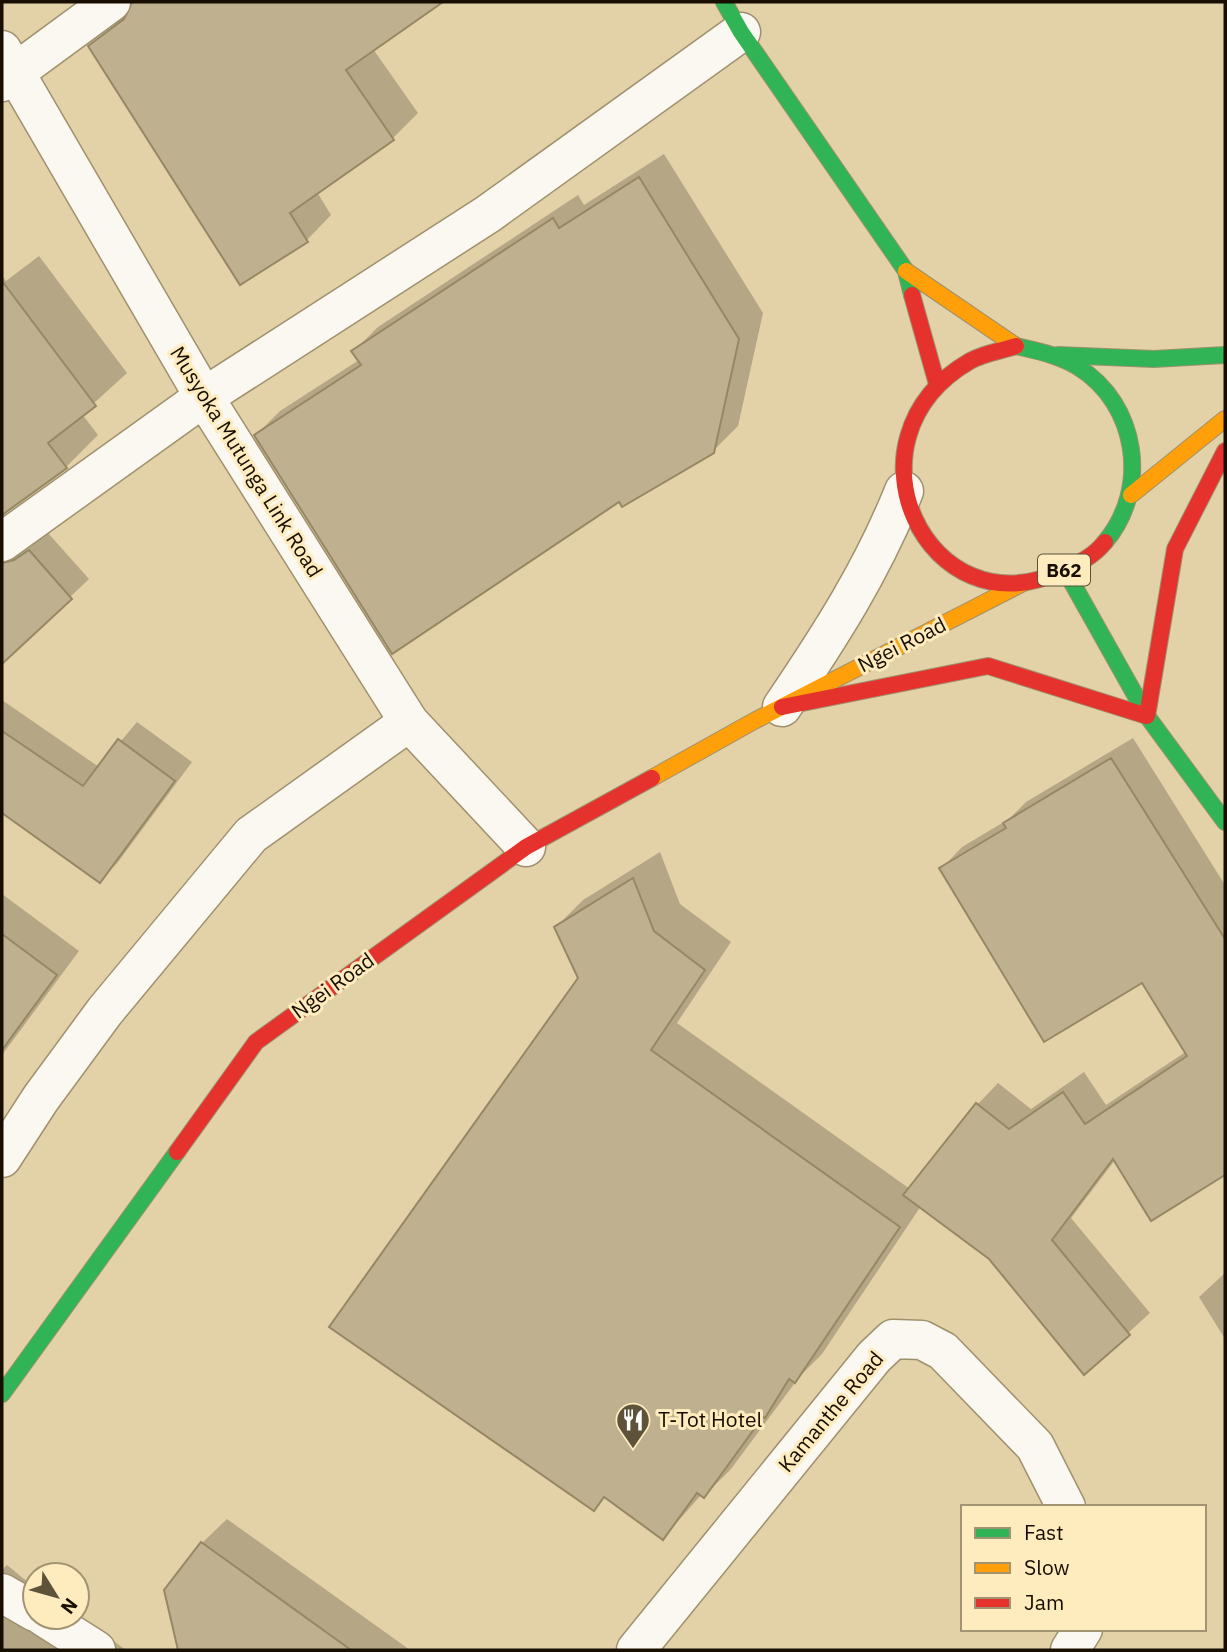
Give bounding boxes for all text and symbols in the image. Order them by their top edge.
street label: Musyoka Mutunga Link Road [164,341,330,582]
road number: B62 [1038,554,1090,586]
street label: Ngei Road [852,610,951,678]
street label: Ngei Road [285,946,379,1025]
street label: Kamanthe Road [771,1345,889,1478]
restaurant icon: T-Tot Hotel [614,1401,652,1450]
place label: T-Tot Hotel [658,1405,762,1433]
legend [961,1505,1206,1631]
text: Fast [1024,1518,1064,1546]
text: Slow [1024,1553,1070,1581]
north arrow [21,1561,91,1631]
text: Jam [1024,1588,1064,1616]
text: N [56,1594,83,1619]

